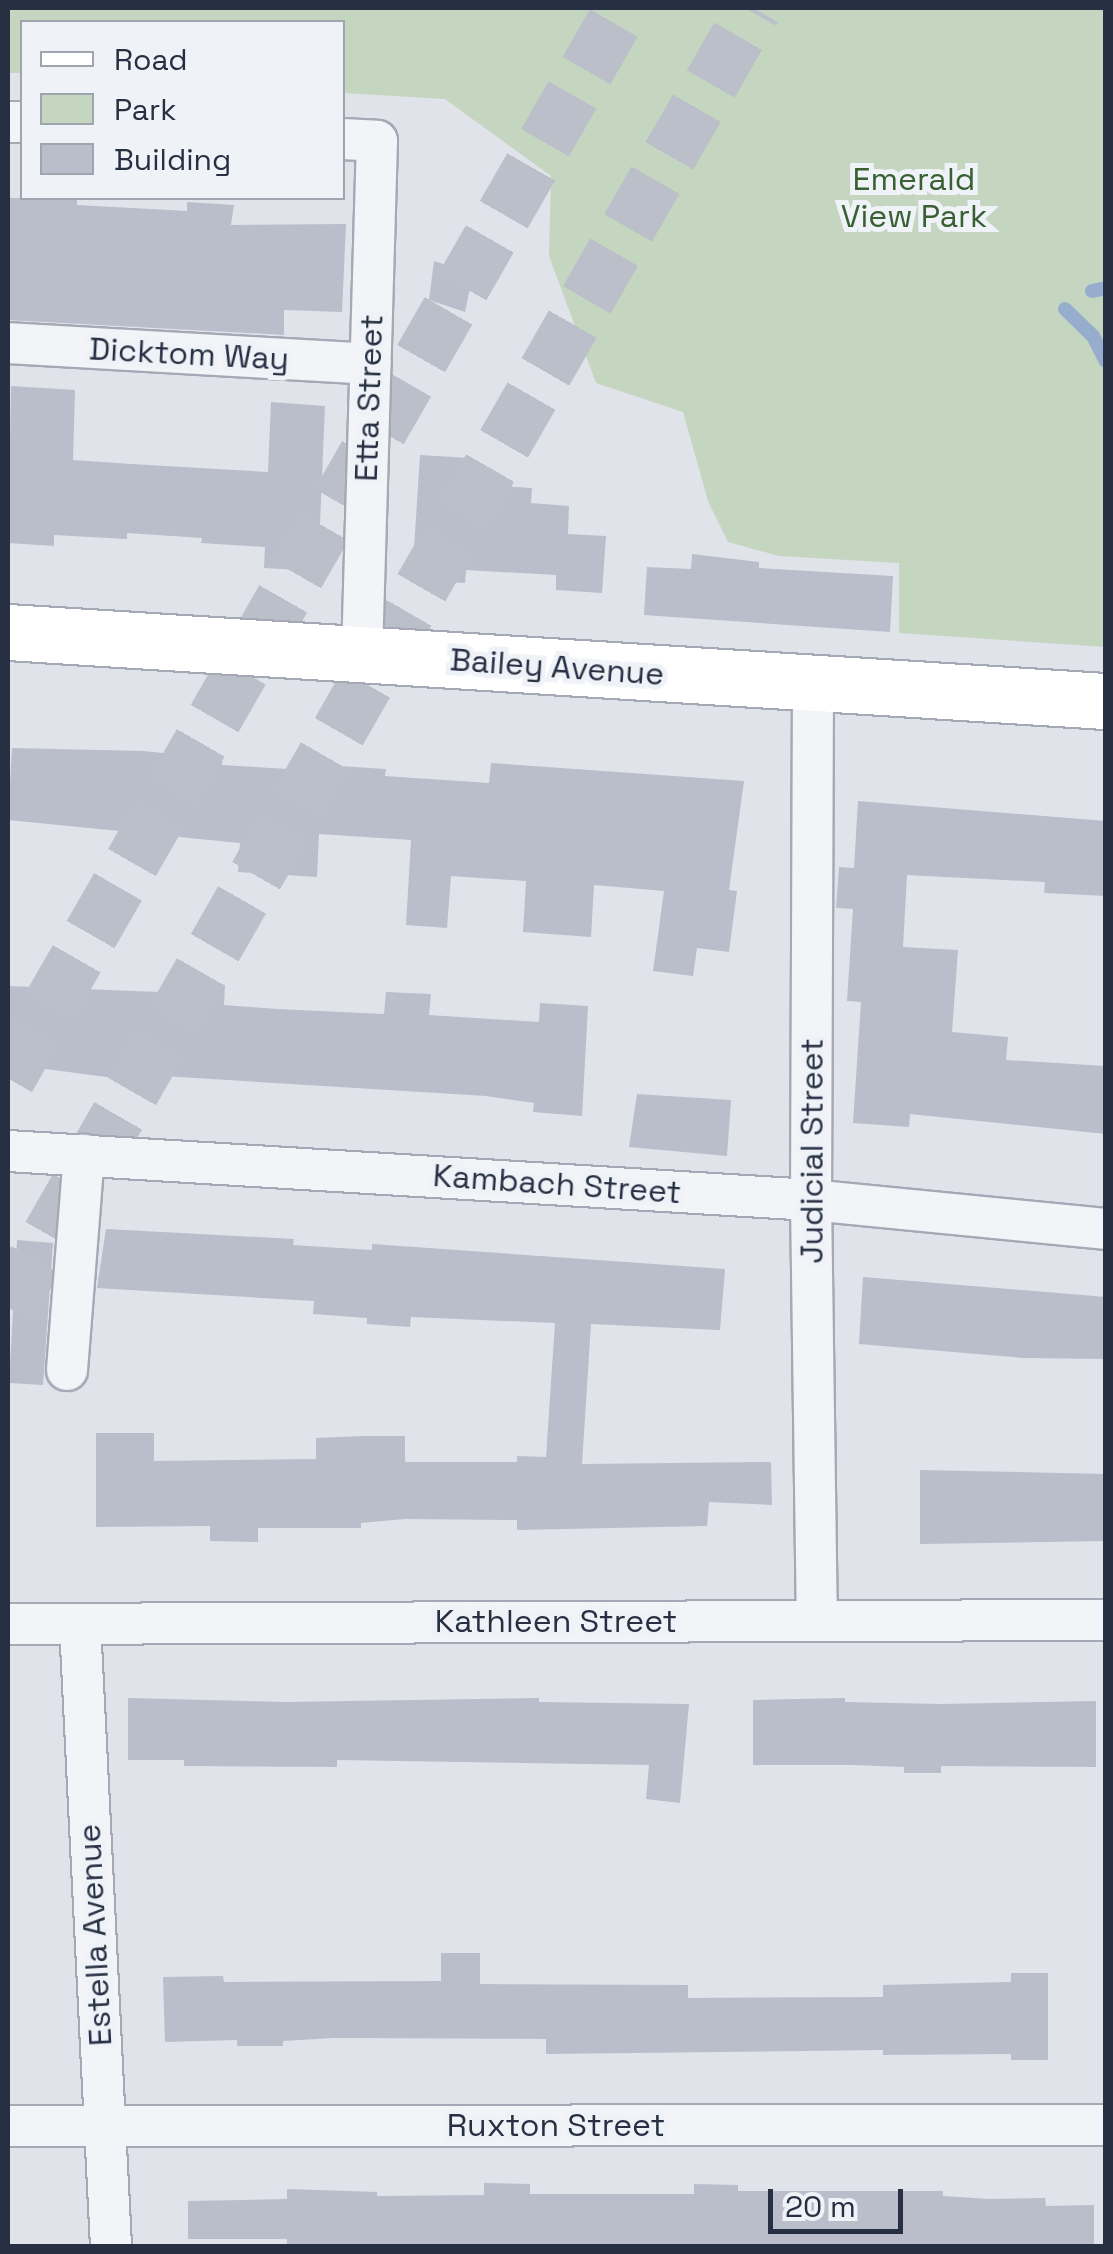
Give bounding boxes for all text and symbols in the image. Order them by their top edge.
legend [20,20,345,200]
text: Road [114,40,188,79]
text: Park [114,90,176,129]
text: Building [114,140,231,179]
park label: Emerald View Park [841,161,987,236]
street label: Etta Street [347,314,391,482]
street label: Dicktom Way [88,330,290,378]
street label: Bailey Avenue [448,640,666,694]
street label: Judicial Street [793,1038,831,1264]
street label: Kambach Street [432,1156,682,1212]
street label: Kathleen Street [435,1602,677,1640]
street label: Estella Avenue [70,1823,120,2047]
street label: Ruxton Street [447,2106,665,2144]
scale bar [773,2169,908,2231]
text: 20 m [785,2187,856,2226]

